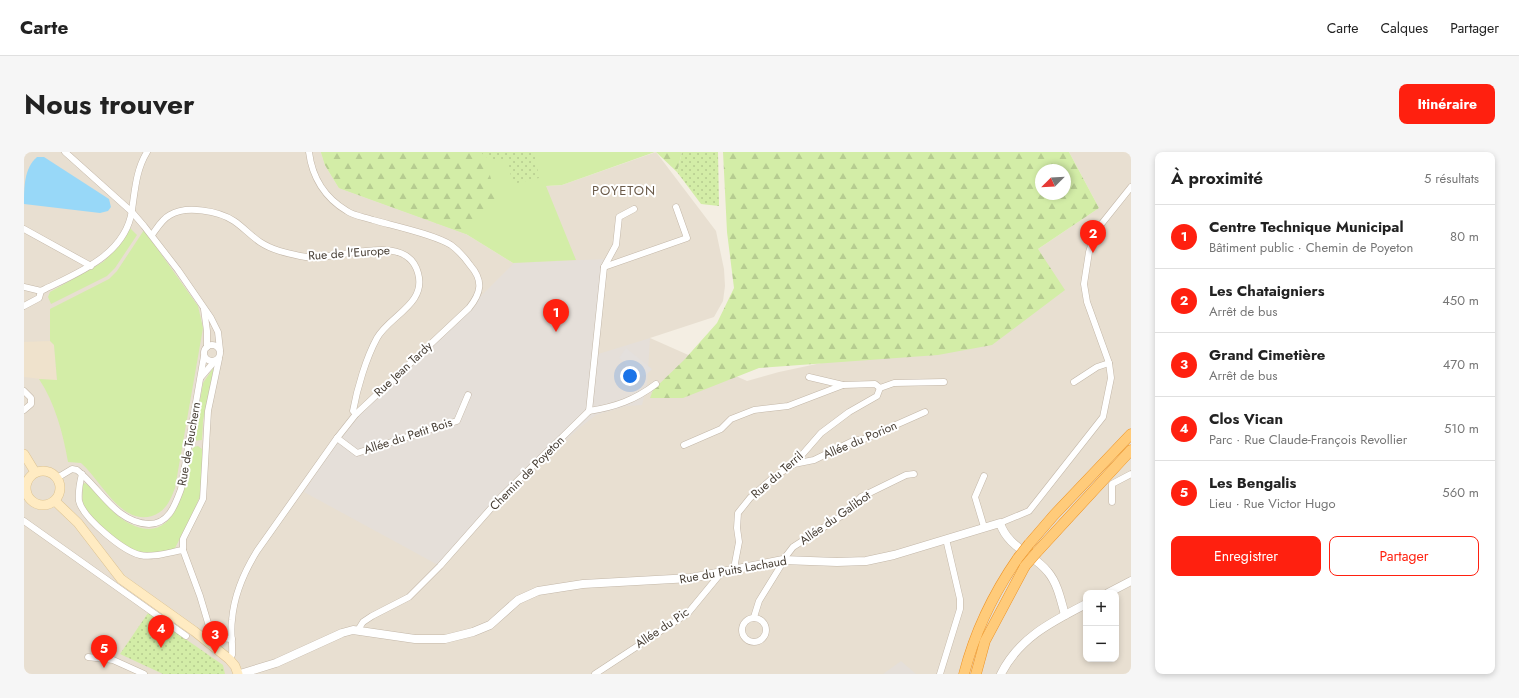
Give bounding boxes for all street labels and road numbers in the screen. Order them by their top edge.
street label: Rue de l'Europe [307,241,391,265]
street label: Rue Jean Tardy [370,337,437,401]
street label: Rue de Teuchern [173,401,205,487]
street label: Allée du Petit Bois [361,413,455,459]
street label: Allée du Porion [820,416,900,464]
street label: Chemin de Poyeton [486,432,568,514]
street label: Rue du Terril [747,447,807,503]
street label: Allée du Galibot [796,487,874,549]
street label: Rue du Puits Lachaud [678,552,788,588]
street label: Allée du Pic [631,603,693,653]

